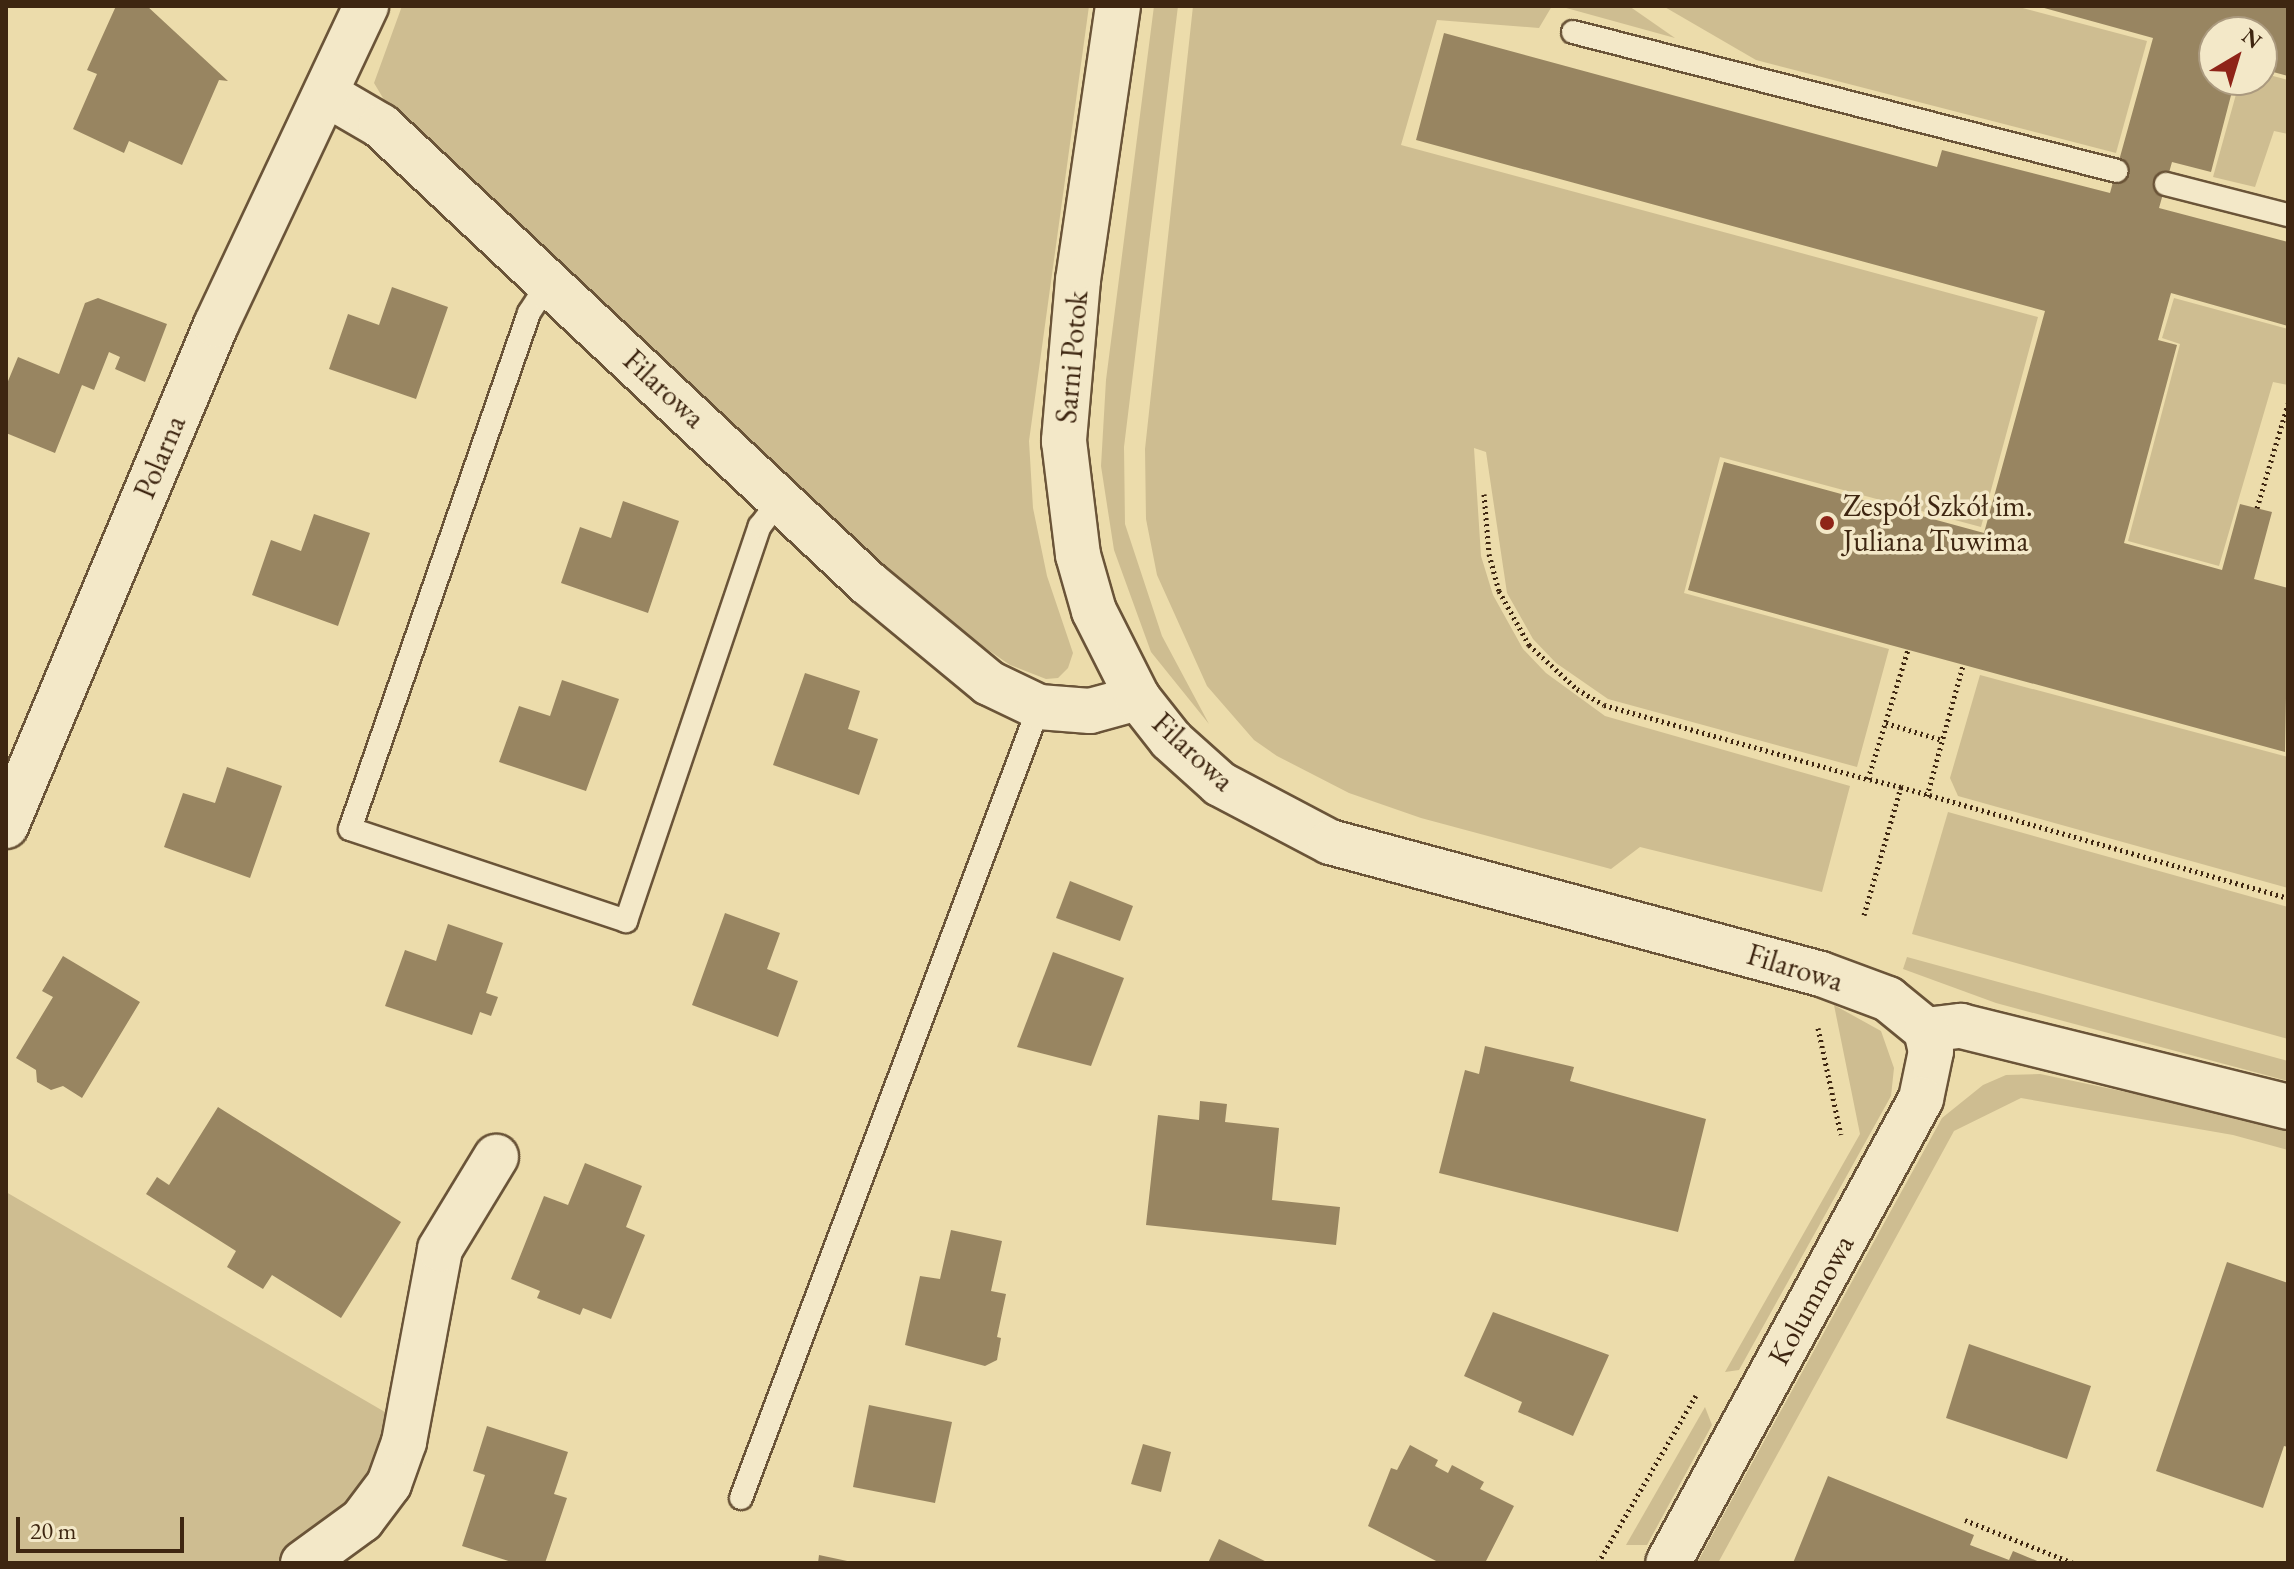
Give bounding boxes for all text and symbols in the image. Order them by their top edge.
north arrow [2198,16,2278,96]
text: N [2236,21,2268,55]
street label: Sarni Potok [1048,289,1096,425]
street label: Filarowa [616,342,712,436]
street label: Polarna [127,410,193,504]
place label: Zespół Szkół im. Juliana Tuwima [1843,488,2033,558]
marker: Zespół Szkół im. Juliana Tuwima [1818,514,1836,532]
street label: Filarowa [1145,705,1241,799]
street label: Filarowa [1743,936,1847,1000]
street label: Kolumnowa [1760,1229,1862,1371]
scale bar [20,1501,188,1551]
text: 20 m [30,1515,77,1546]

